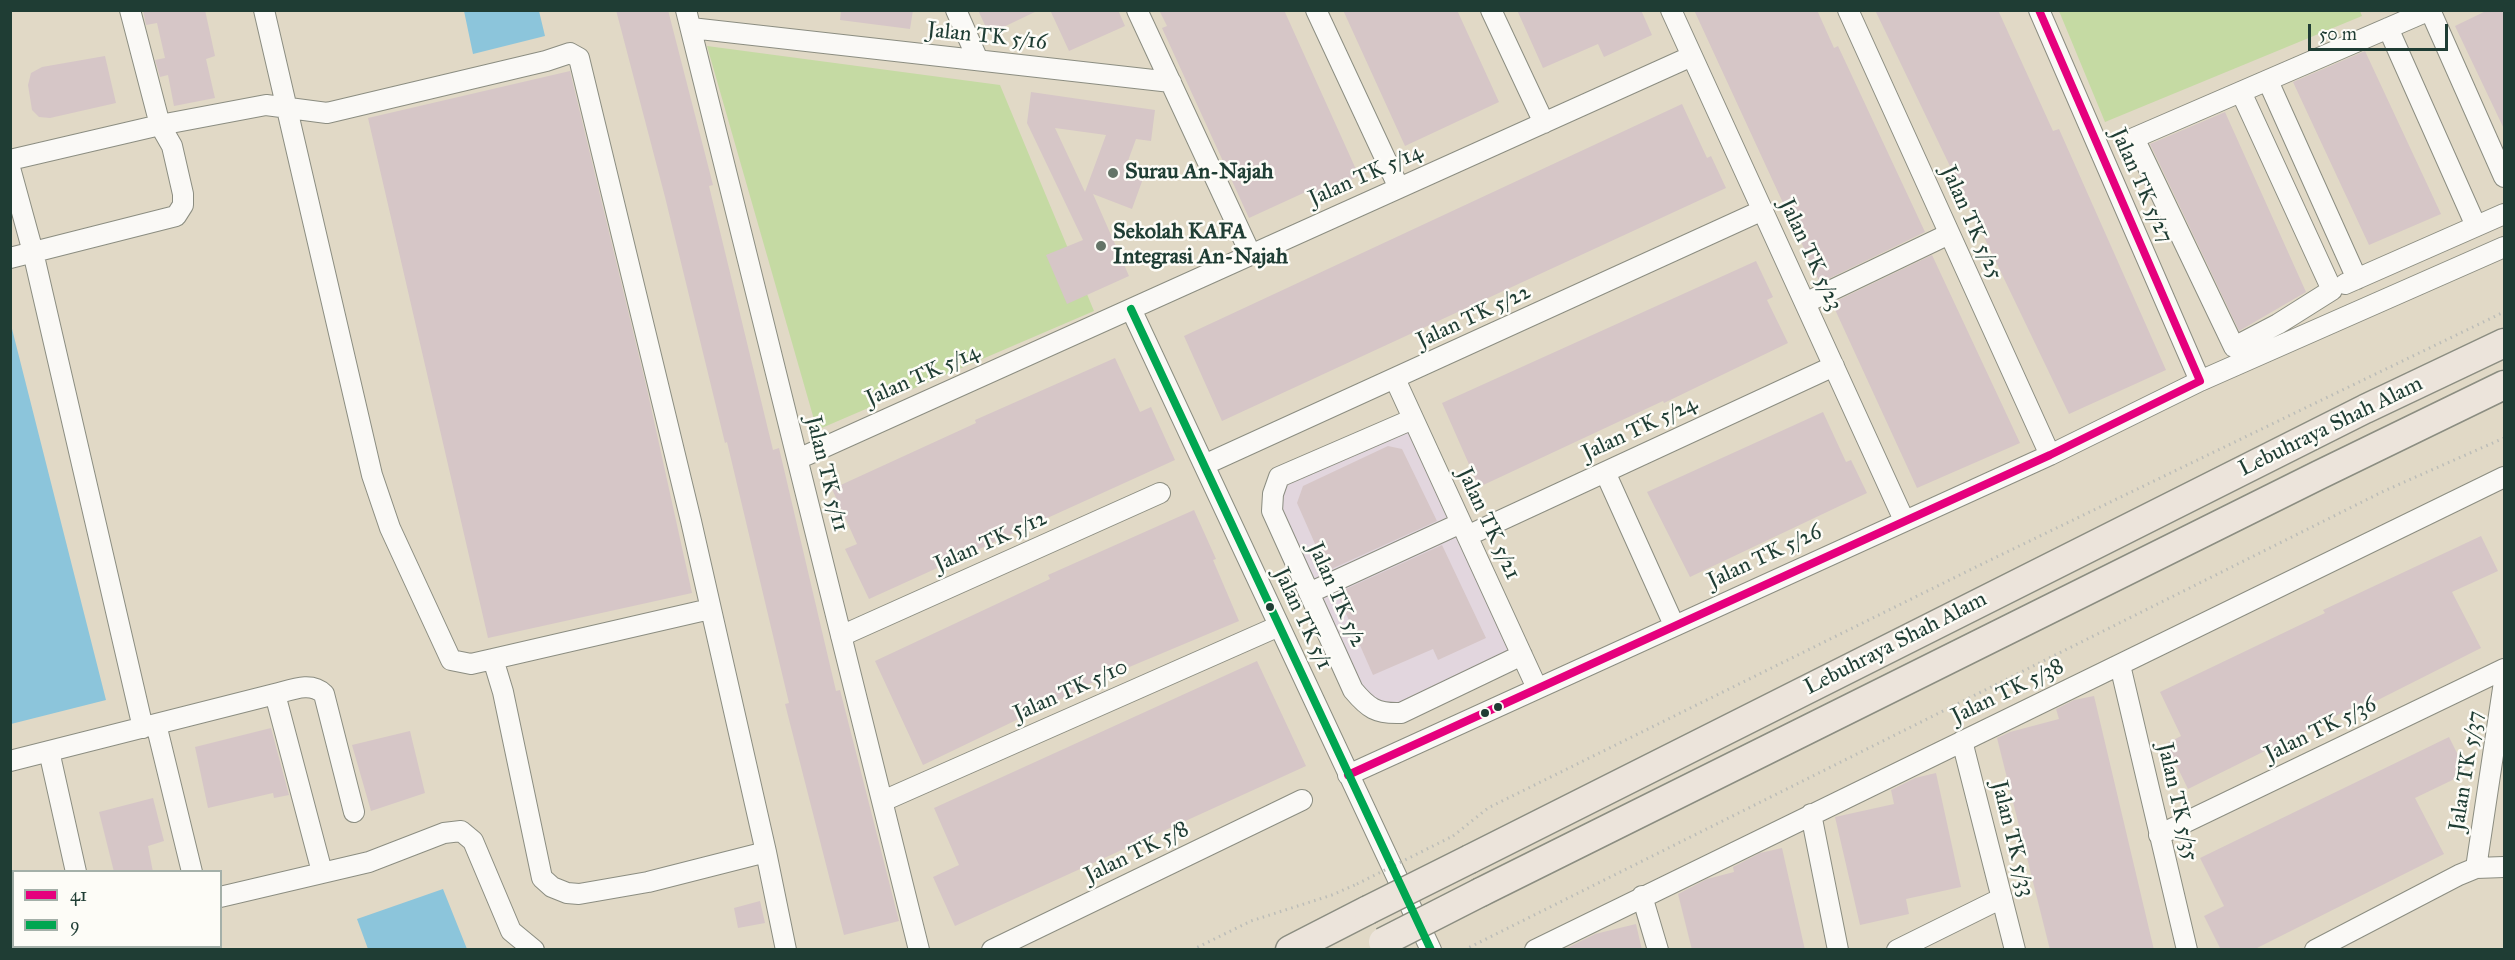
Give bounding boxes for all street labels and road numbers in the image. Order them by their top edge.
street label: Jalan TK 5/16 [926,18,1048,56]
street label: Jalan TK 5/27 [2104,125,2178,247]
street label: Jalan TK 5/14 [1305,139,1427,213]
street label: Jalan TK 5/25 [1934,162,2008,284]
street label: Jalan TK 5/23 [1773,195,1847,315]
street label: Jalan TK 5/22 [1413,279,1535,355]
street label: Jalan TK 5/14 [862,339,984,413]
street label: Lebuhraya Shah Alam [2235,371,2427,483]
street label: Jalan TK 5/24 [1578,391,1702,467]
street label: Jalan TK 5/11 [799,413,853,535]
street label: Jalan TK 5/21 [1451,464,1525,584]
street label: Jalan TK 5/12 [931,505,1051,579]
street label: Jalan TK 5/26 [1704,519,1826,595]
street label: Jalan TK 5/2 [1301,539,1371,651]
street label: Jalan TK 5/1 [1267,564,1337,674]
street label: Lebuhraya Shah Alam [1800,587,1992,701]
street label: Jalan TK 5/10 [1010,654,1132,728]
street label: Jalan TK 5/38 [1948,654,2068,730]
street label: Jalan TK 5/36 [2261,692,2381,768]
street label: Jalan TK 5/37 [2444,709,2490,833]
street label: Jalan TK 5/35 [2151,741,2203,863]
street label: Jalan TK 5/33 [1985,778,2039,900]
street label: Jalan TK 5/8 [1081,816,1193,890]

